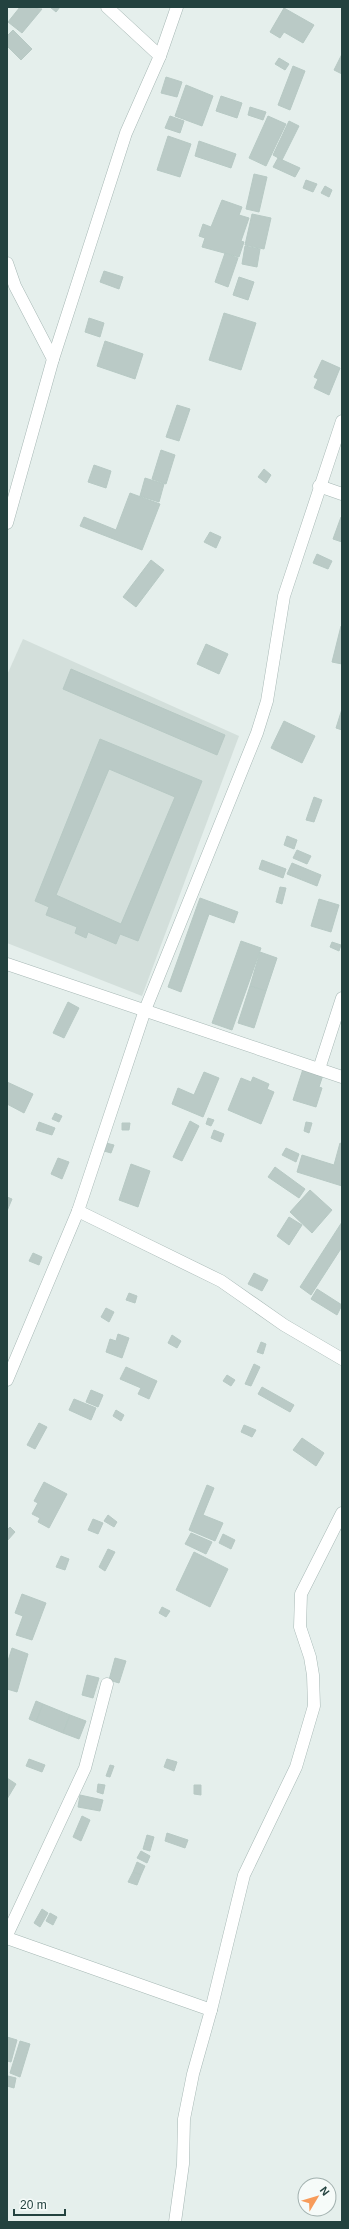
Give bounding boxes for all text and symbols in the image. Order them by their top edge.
north arrow [297,2177,337,2217]
text: N [318,2184,332,2198]
scale bar [14,2191,65,2217]
text: 20 m [20,2198,47,2212]

